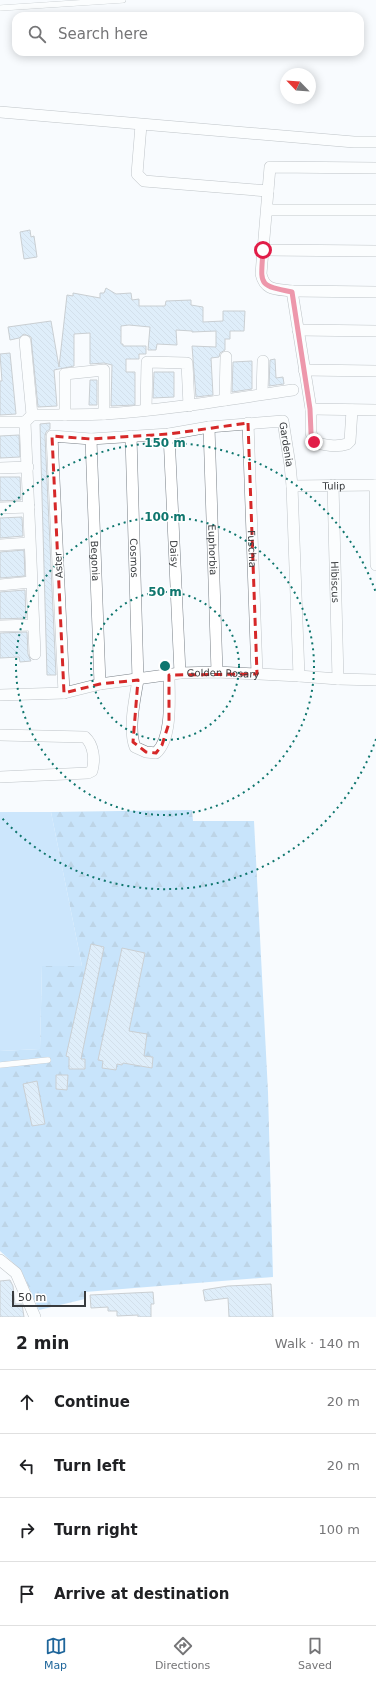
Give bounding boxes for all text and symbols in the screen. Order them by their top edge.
search box [12,12,364,56]
icon: search [26,23,48,45]
text: Search here [58,25,148,43]
north arrow [280,68,316,104]
route start [254,241,272,259]
street label: Gardenia [277,421,295,468]
route end [305,433,323,451]
text: 150 m [144,436,186,450]
street label: Tulip [322,480,345,492]
text: 100 m [144,510,186,524]
street label: Euphorbia [206,524,219,576]
street label: Fuschia [246,530,258,568]
street label: Cosmos [128,538,140,578]
street label: Begonia [89,540,101,582]
street label: Daisy [168,540,180,568]
street label: Aster [52,551,65,578]
street label: Hibiscus [329,561,341,603]
text: 50 m [148,585,182,599]
centre of rings [158,659,172,673]
street label: Golden Rosary [187,667,260,680]
scale bar [12,1289,86,1308]
text: 50 m [18,1291,46,1304]
text: 2 min [16,1333,69,1353]
text: Walk · 140 m [275,1336,360,1351]
icon: ahead [16,1391,38,1413]
text: Continue [54,1393,130,1411]
text: 20 m [327,1394,360,1409]
icon: left [16,1455,38,1477]
text: Turn left [54,1457,126,1475]
text: 20 m [327,1458,360,1473]
icon: right [16,1519,38,1541]
text: Turn right [54,1521,138,1539]
text: 100 m [318,1522,360,1537]
icon: arrive [16,1583,38,1605]
text: Arrive at destination [54,1585,229,1603]
tab: Map [44,1635,67,1672]
tab: Directions [155,1635,210,1672]
tab: Saved [298,1635,332,1672]

